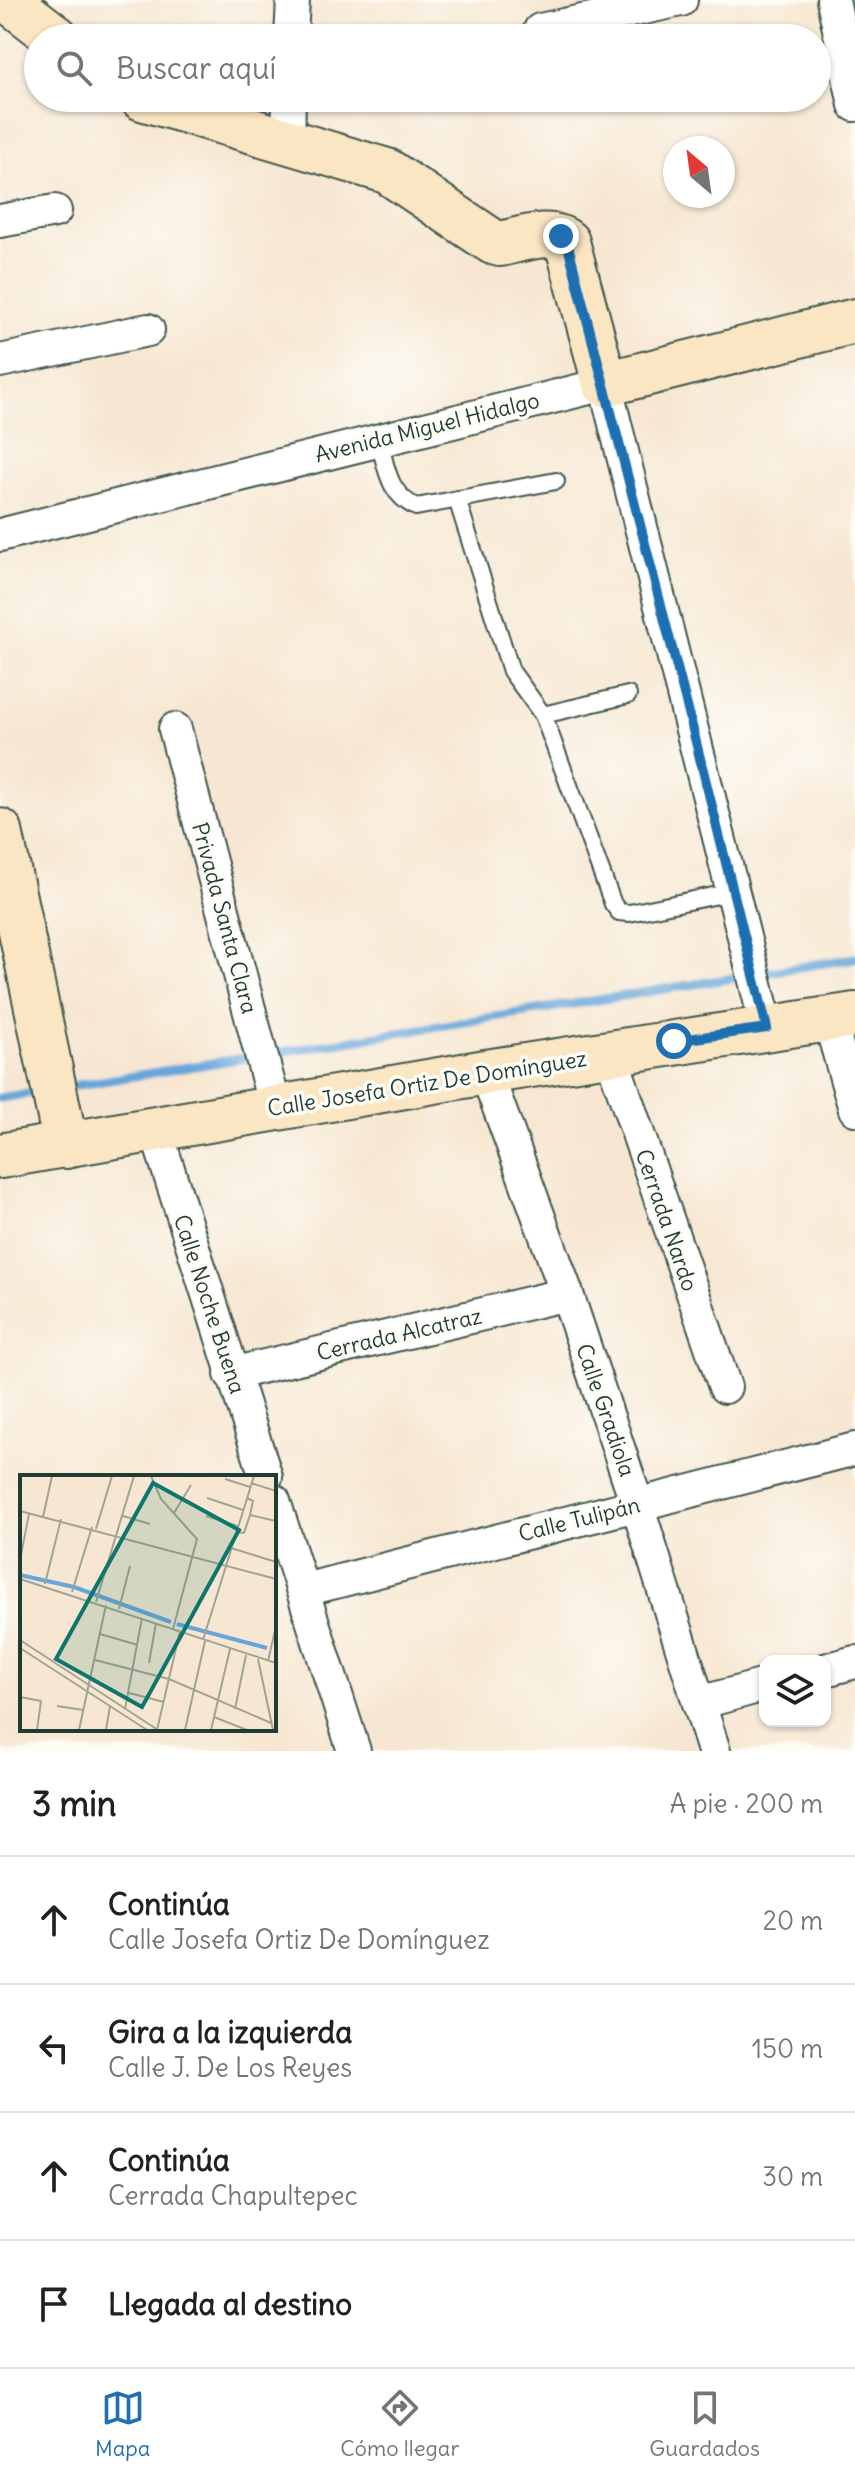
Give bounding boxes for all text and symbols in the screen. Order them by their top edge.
search box [24,24,831,112]
icon: search [52,46,96,90]
text: Buscar aquí [116,49,276,87]
north arrow [663,136,735,208]
route end [543,218,579,254]
street label: Avenida Miguel Hidalgo [312,386,542,468]
street label: Privada Santa Clara [186,819,264,1017]
route start [656,1023,692,1059]
street label: Calle Josefa Ortiz De Domínguez [265,1044,589,1122]
street label: Cerrada Nardo [630,1145,704,1295]
street label: Calle Noche Buena [168,1211,252,1397]
street label: Cerrada Alcatraz [314,1301,484,1367]
street label: Calle Gradiola [570,1340,642,1480]
inset map [20,1475,276,1731]
street label: Calle Tulipán [515,1490,643,1548]
map controls [759,1655,831,1727]
button: layers [759,1655,831,1727]
text: 3 min [32,1782,117,1825]
text: A pie · 200 m [670,1787,823,1820]
text: Continúa [108,1885,230,1923]
icon: ahead [32,1898,76,1942]
text: 20 m [763,1904,823,1937]
text: Calle Josefa Ortiz De Domínguez [108,1923,490,1956]
text: Gira a la izquierda [108,2013,352,2051]
icon: left [32,2026,76,2070]
text: 150 m [752,2032,823,2065]
text: Calle J. De Los Reyes [108,2051,352,2084]
text: Continúa [108,2141,230,2179]
icon: ahead [32,2154,76,2198]
text: 30 m [762,2160,823,2193]
text: Cerrada Chapultepec [108,2179,358,2212]
icon: arrive [32,2282,76,2326]
text: Llegada al destino [108,2285,352,2323]
tab: Mapa [95,2386,150,2462]
tab: Cómo llegar [340,2386,459,2462]
tab: Guardados [649,2386,760,2462]

